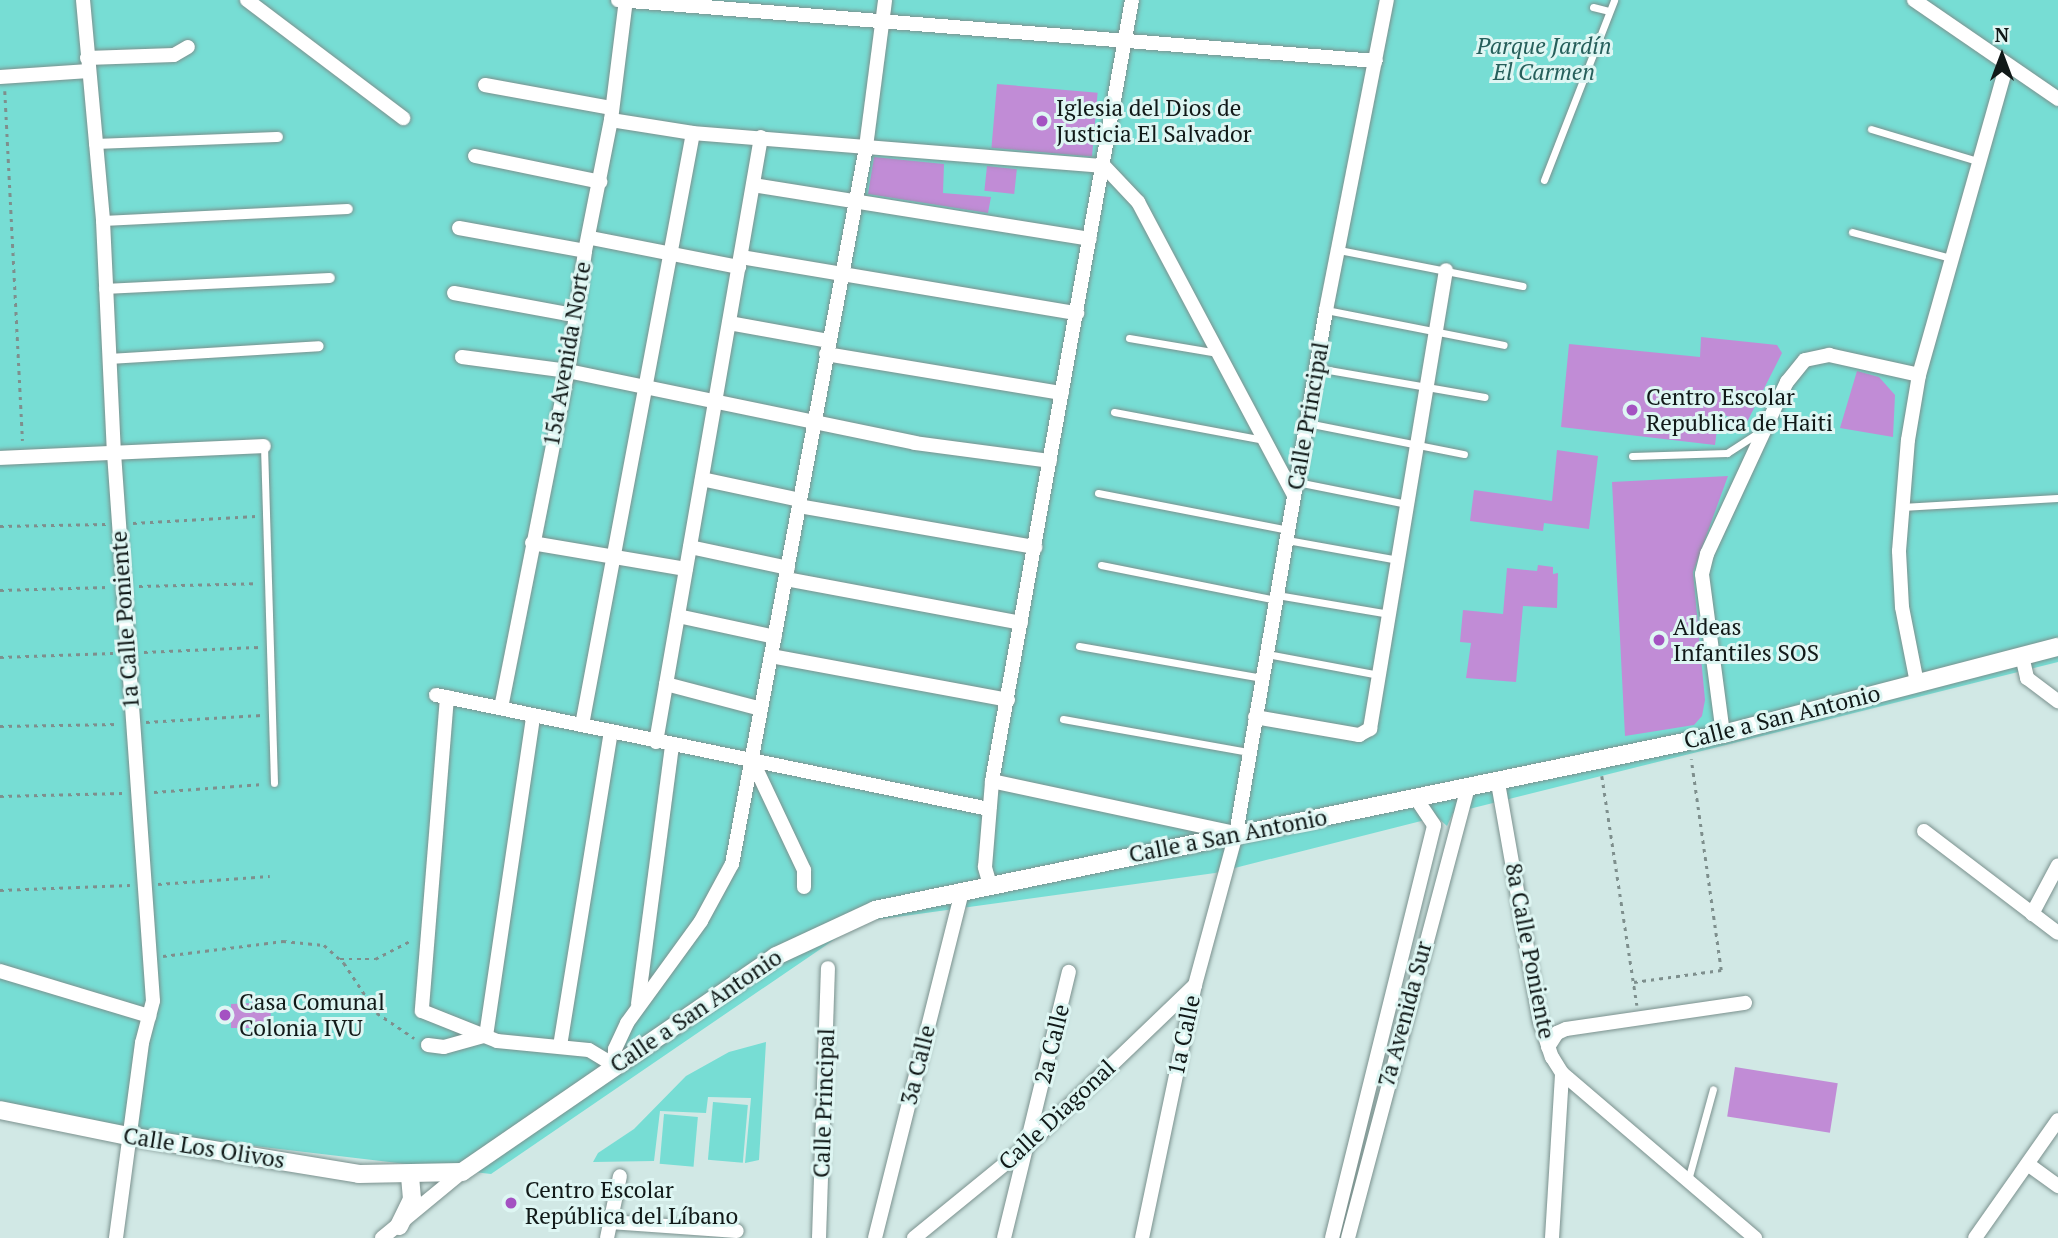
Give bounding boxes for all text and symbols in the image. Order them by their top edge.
north arrow [1967,21,2037,91]
text: N [1995,22,2009,47]
park label: Parque Jardín El Carmen [1477,32,1611,86]
place label: Iglesia del Dios de Justicia El Salvador [1056,94,1252,148]
marker: Iglesia del Dios de Justicia El Salvador [1034,113,1050,129]
street label: 15a Avenida Norte [537,259,597,449]
street label: Calle Principal [1281,340,1335,492]
place label: Centro Escolar Republica de Haiti [1646,383,1833,437]
marker: Centro Escolar Republica de Haiti [1624,402,1640,418]
street label: 1a Calle Poniente [105,530,145,710]
place label: Aldeas Infantiles SOS [1673,613,1819,667]
marker: Aldeas Infantiles SOS [1651,632,1667,648]
street label: Calle a San Antonio [1681,679,1883,755]
street label: Calle a San Antonio [1126,803,1330,869]
street label: 8a Calle Poniente [1499,861,1561,1041]
street label: 7a Avenida Sur [1372,938,1438,1090]
street label: Calle a San Antonio [605,943,787,1079]
place label: Casa Comunal Colonia IVU [239,988,385,1042]
street label: 1a Calle [1162,992,1206,1078]
street label: 2a Calle [1029,1001,1075,1087]
marker: Casa Comunal Colonia IVU [217,1007,233,1023]
street label: 3a Calle [895,1022,941,1108]
street label: Calle Principal [808,1028,840,1178]
street label: Calle Diagonal [993,1054,1121,1176]
street label: Calle Los Olivos [121,1122,287,1174]
place label: Centro Escolar República del Líbano [525,1176,738,1230]
marker: Centro Escolar República del Líbano [503,1195,519,1211]

